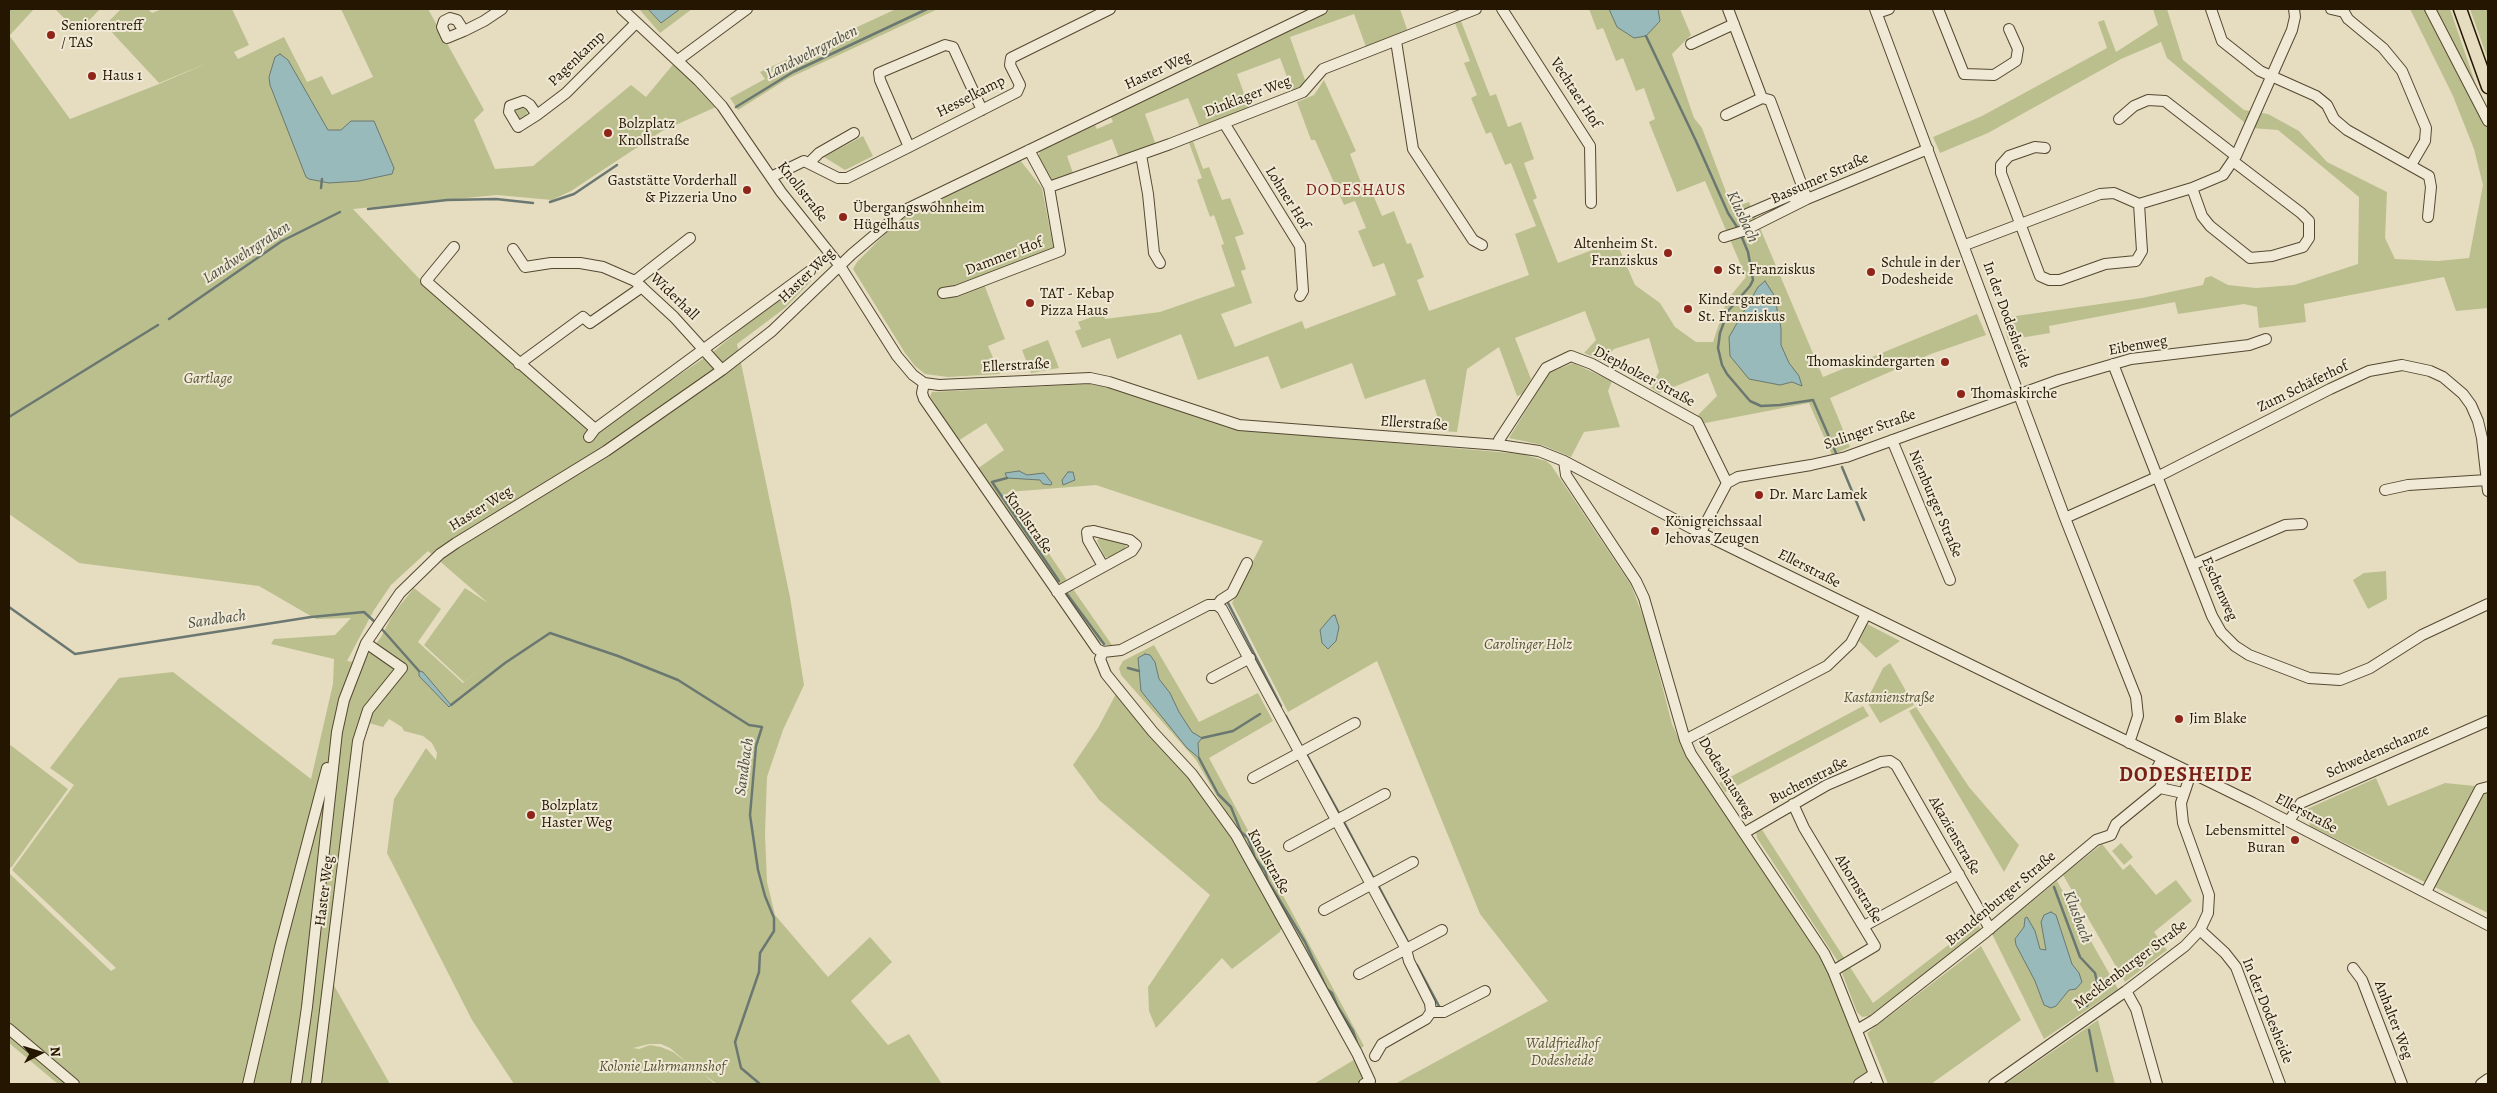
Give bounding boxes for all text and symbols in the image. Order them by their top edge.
place label: Seniorentreff / TAS [61,17,143,52]
water label: Landwehrgraben [763,22,861,84]
street label: Pagenkamp [545,28,609,90]
marker: Seniorentreff / TAS [45,29,57,41]
street label: Haster Weg [1122,48,1194,94]
street label: Vechtaer Hof [1546,55,1604,131]
place label: Haus 1 [102,67,142,85]
marker: Haus 1 [86,70,98,82]
street label: Hesselkamp [934,72,1008,122]
street label: Dinklager Weg [1202,72,1294,122]
place label: Bolzplatz Knollstraße [618,115,690,150]
marker: Bolzplatz Knollstraße [602,127,614,139]
street label: Bassumer Straße [1768,149,1872,209]
street label: Knollstraße [773,158,831,226]
street label: Lohner Hof [1261,163,1313,233]
place label: Gaststätte Vorderhall & Pizzeria Uno [608,172,737,207]
district label: DODESHAUS [1304,181,1408,201]
marker: Gaststätte Vorderhall & Pizzeria Uno [741,184,753,196]
water label: Klusbach [1722,188,1762,246]
place label: Übergangswohnheim Hügelhaus [853,199,985,234]
marker: Übergangswohnheim Hügelhaus [837,211,849,223]
water label: Landwehrgraben [200,218,294,288]
street label: Dammer Hof [963,234,1045,280]
place label: Altenheim St. Franziskus [1574,235,1658,270]
street label: Haster Weg [775,245,839,307]
marker: Altenheim St. Franziskus [1662,247,1674,259]
place label: Schule in der Dodesheide [1881,254,1960,289]
street label: In der Dodesheide [1978,259,2034,371]
place label: St. Franziskus [1728,261,1815,279]
marker: St. Franziskus [1712,264,1724,276]
marker: Schule in der Dodesheide [1865,266,1877,278]
street label: Widerhall [646,270,702,324]
place label: TAT - Kebap Pizza Haus [1040,285,1114,320]
place label: Kindergarten St. Franziskus [1698,291,1785,326]
marker: TAT - Kebap Pizza Haus [1024,297,1036,309]
marker: Kindergarten St. Franziskus [1682,303,1694,315]
street label: Eibenweg [2107,332,2169,360]
street label: Diepholzer Straße [1590,343,1698,411]
place label: Thomaskindergarten [1807,353,1935,371]
street label: Ellerstraße [982,355,1050,377]
marker: Thomaskindergarten [1939,356,1951,368]
street label: Zum Schäferhof [2255,357,2351,417]
park label: Gartlage [184,370,232,388]
place label: Thomaskirche [1971,385,2057,403]
marker: Thomaskirche [1955,388,1967,400]
street label: Sulinger Straße [1822,406,1918,454]
street label: Ellerstraße [1380,413,1448,435]
street label: Nienburger Straße [1904,447,1966,561]
street label: Haster Weg [446,482,516,536]
place label: Dr. Marc Lamek [1769,486,1867,504]
street label: Knollstraße [1000,489,1056,557]
marker: Dr. Marc Lamek [1753,489,1765,501]
place label: Königreichssaal Jehovas Zeugen [1665,513,1762,548]
marker: Königreichssaal Jehovas Zeugen [1649,525,1661,537]
street label: Ellerstraße [1775,546,1843,592]
street label: Eschenweg [2197,554,2241,624]
water label: Sandbach [187,606,247,634]
park label: Carolinger Holz [1484,636,1572,654]
park label: Kastanienstraße [1844,689,1934,707]
place label: Jim Blake [2189,710,2247,728]
marker: Jim Blake [2173,713,2185,725]
street label: Schwedenschanze [2324,721,2432,783]
street label: Dodeshausweg [1694,734,1758,822]
water label: Sandbach [731,737,759,797]
street label: Buchenstraße [1767,754,1851,808]
district label: DODESHEIDE [2118,764,2254,788]
street label: Ellerstraße [2272,790,2340,838]
street label: Akazienstraße [1924,793,1984,879]
place label: Bolzplatz Haster Weg [541,797,612,832]
marker: Bolzplatz Haster Weg [525,809,537,821]
place label: Lebensmittel Buran [2205,822,2285,857]
street label: Knollstraße [1243,826,1293,898]
marker: Lebensmittel Buran [2289,834,2301,846]
street label: Brandenburger Straße [1942,848,2060,950]
street label: Ahornstraße [1830,851,1886,927]
street label: Haster Weg [312,854,338,928]
water label: Klusbach [2058,888,2096,946]
street label: Mecklenburger Straße [2071,917,2191,1013]
street label: In der Dodesheide [2238,955,2296,1067]
street label: Anhalter Weg [2370,978,2416,1062]
north arrow [15,1028,65,1078]
park label: Waldfriedhof Dodesheide [1526,1035,1598,1070]
text: N [46,1046,65,1058]
park label: Kolonie Luhrmannshof [599,1058,725,1076]

